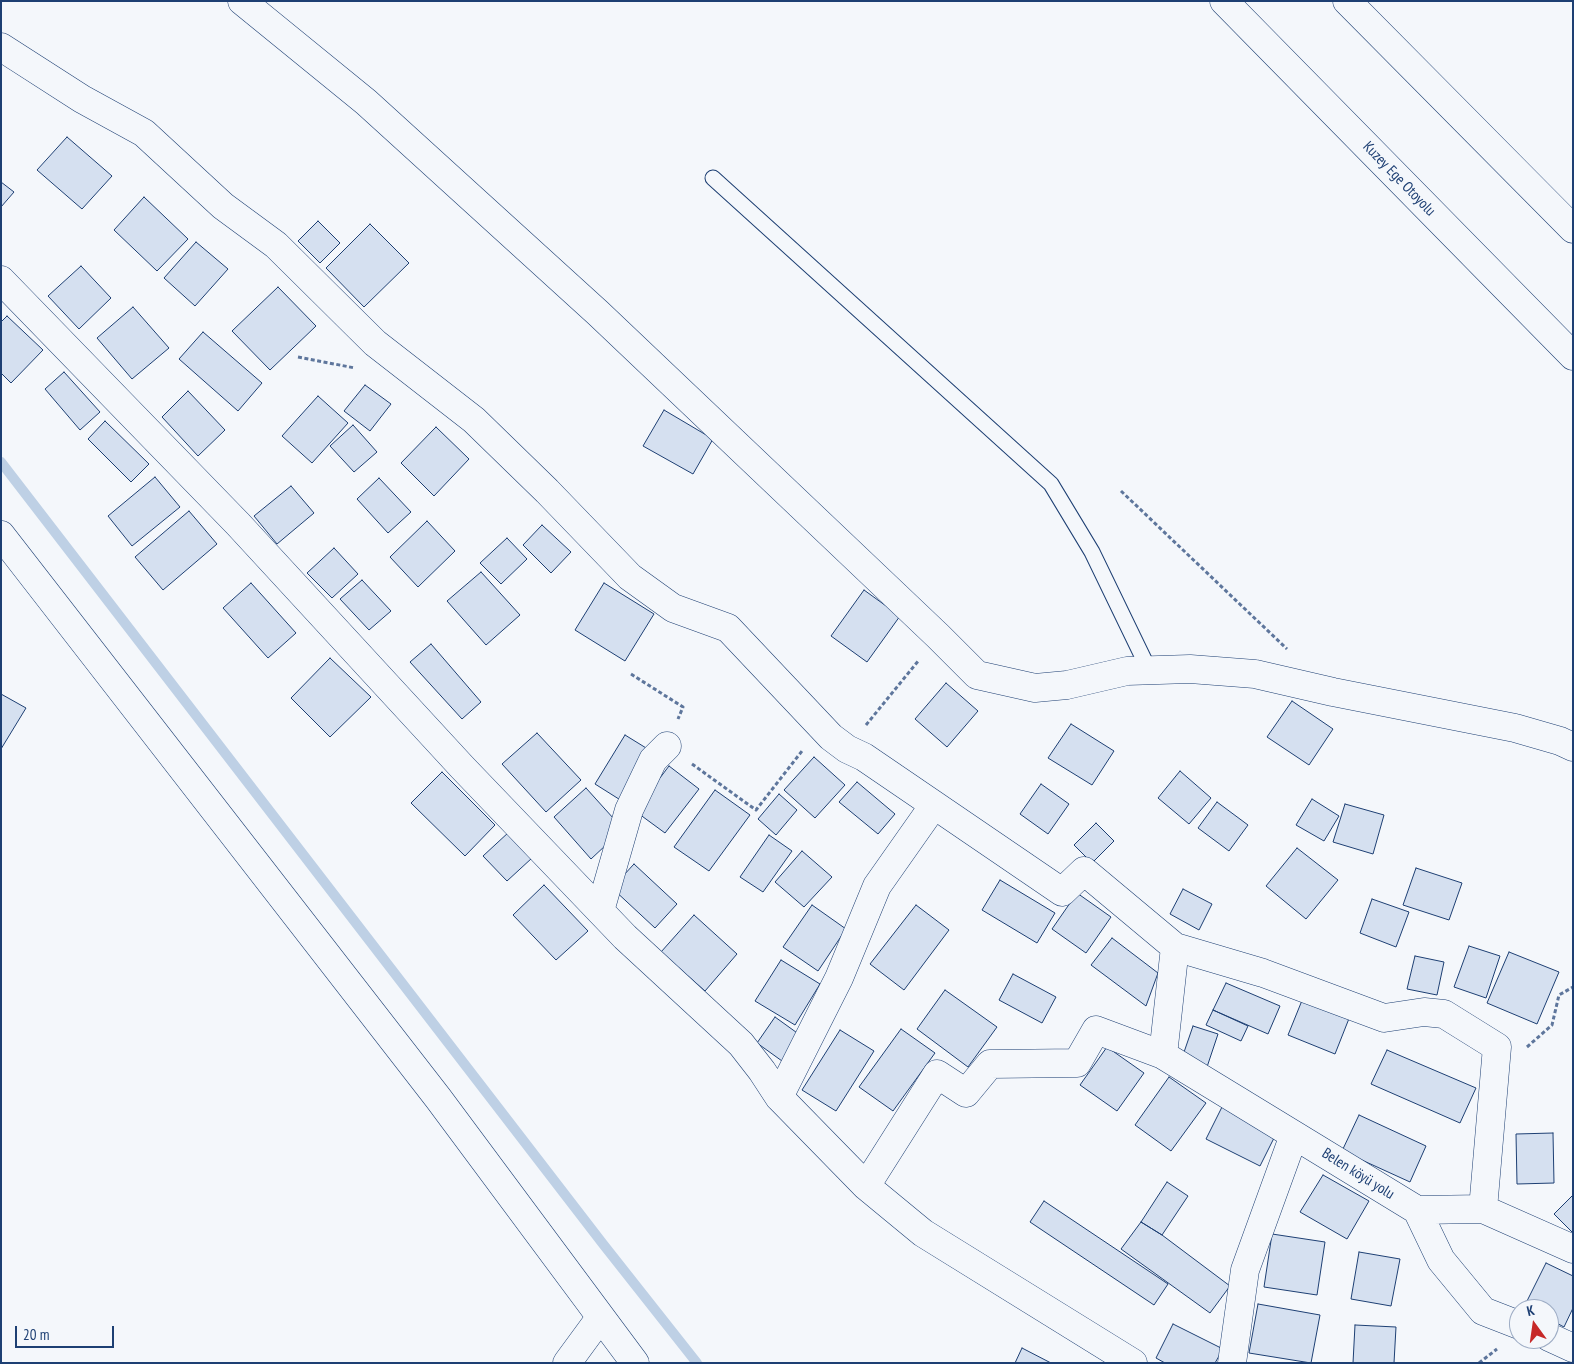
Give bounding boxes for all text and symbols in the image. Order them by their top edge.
street label: Kuzey Ege Otoyolu [1359,138,1439,220]
street label: Belen köyü yolu [1318,1145,1398,1203]
north arrow [1509,1299,1559,1349]
text: K [1525,1301,1536,1320]
scale bar [18,1316,116,1348]
text: 20 m [23,1325,49,1344]

